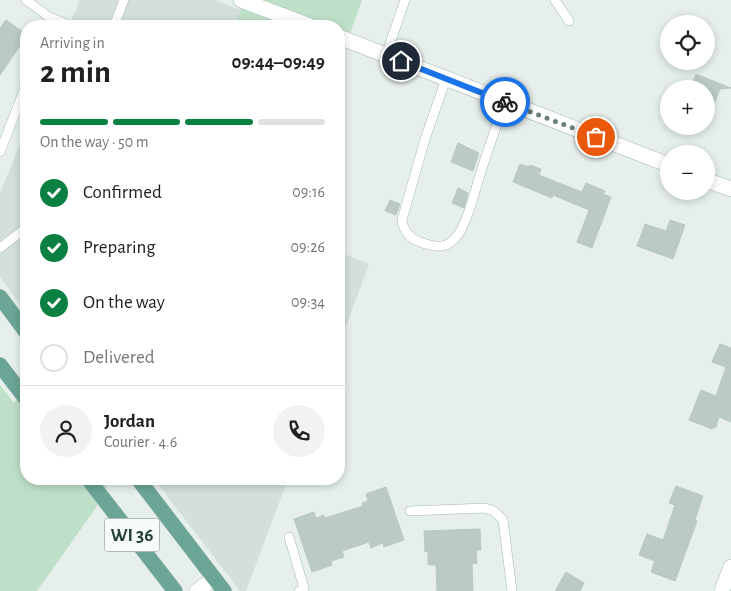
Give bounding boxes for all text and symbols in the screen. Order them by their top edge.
map controls [660,15,715,200]
button: locate [660,15,715,70]
text: Arriving in [40,35,105,51]
pin [380,40,422,82]
icon: home [387,47,415,75]
text: 09:44–09:49 [232,53,325,72]
text: 2 min [40,56,111,88]
courier [480,77,530,127]
button: + [660,80,715,135]
icon: bike [491,88,519,116]
pin [575,116,617,158]
icon: bag [582,123,610,151]
text: On the way · 50 m [40,134,149,150]
button: − [660,145,715,200]
icon: check [40,179,68,207]
text: Confirmed [83,183,162,202]
text: 09:16 [292,184,325,200]
icon: check [40,234,68,262]
text: Preparing [83,238,156,257]
text: 09:26 [291,239,325,255]
icon: check [40,289,68,317]
text: On the way [83,293,165,312]
text: 09:34 [291,294,325,310]
text: Delivered [83,348,155,367]
button: person [40,405,92,457]
button: phone [273,405,325,457]
text: Jordan [104,412,155,431]
text: Courier · 4.6 [104,434,177,450]
road number: WI 36 [104,518,160,552]

